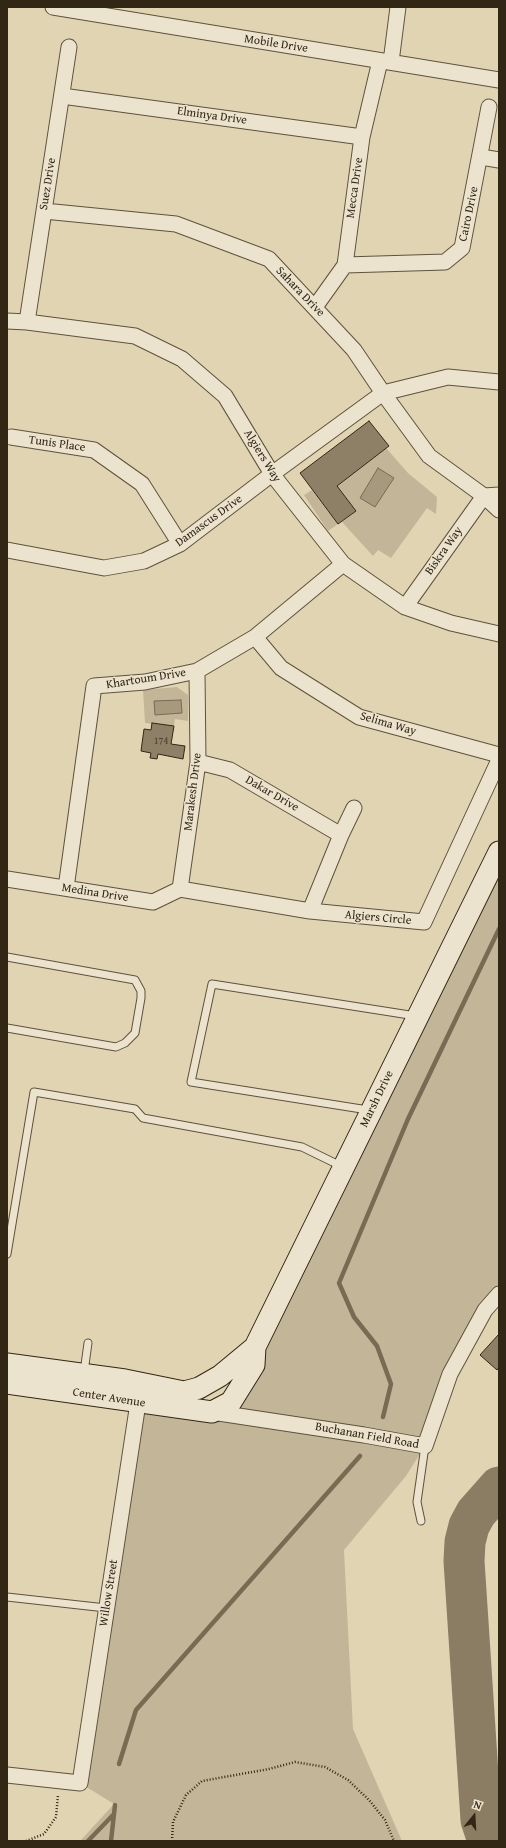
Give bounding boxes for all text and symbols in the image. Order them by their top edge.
street label: Mobile Drive [243,32,309,56]
street label: Elminya Drive [176,104,248,128]
street label: Suez Drive [37,157,59,211]
street label: Mecca Drive [344,157,366,219]
street label: Cairo Drive [456,185,482,243]
street label: Sahara Drive [273,264,327,320]
street label: Algiers Way [240,427,284,485]
street label: Tunis Place [28,433,86,455]
street label: Damascus Drive [173,492,245,550]
street label: Biskra Way [422,524,466,578]
street label: Khartoum Drive [105,666,187,692]
street label: Selima Way [358,709,418,739]
house number: 174 [154,735,168,747]
street label: Marakesh Drive [181,752,205,832]
street label: Dakar Drive [243,773,301,815]
street label: Medina Drive [61,881,129,905]
street label: Algiers Circle [344,908,412,928]
street label: Marsh Drive [357,1068,397,1130]
street label: Center Avenue [72,1385,146,1411]
street label: Buchanan Field Road [314,1420,420,1452]
street label: Willow Street [97,1558,121,1628]
north arrow [454,1796,494,1836]
text: N [472,1796,484,1813]

